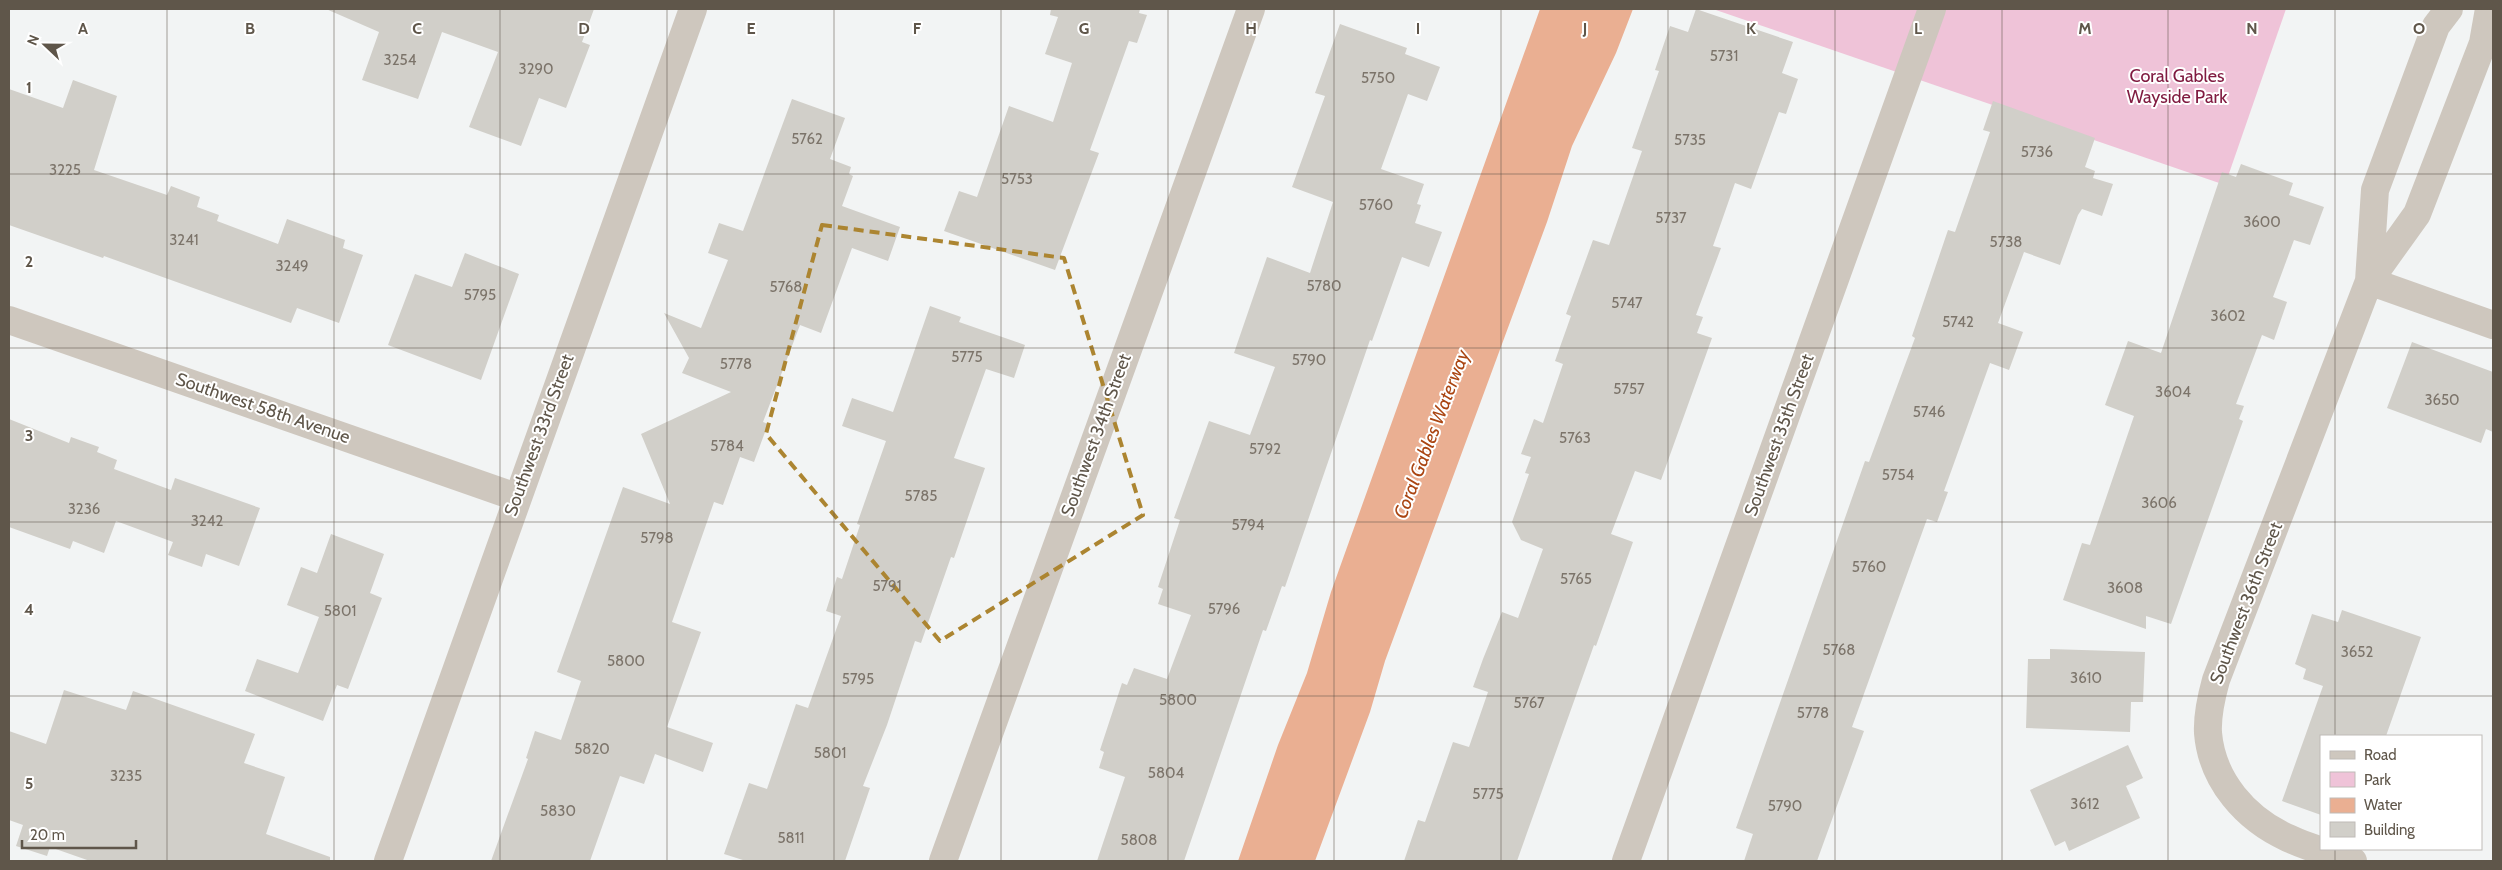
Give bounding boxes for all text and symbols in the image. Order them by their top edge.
text: A [78,19,88,38]
text: B [245,19,255,38]
text: C [412,19,422,38]
text: D [578,19,590,38]
text: E [746,19,756,38]
text: F [913,19,922,38]
text: G [1079,19,1089,38]
text: H [1245,19,1257,38]
text: I [1416,19,1420,38]
text: J [1582,19,1587,38]
text: K [1746,19,1756,38]
text: L [1914,19,1922,38]
text: M [2078,19,2092,38]
text: N [2246,19,2258,38]
text: O [2413,19,2425,38]
north arrow [20,20,70,70]
text: N [23,32,43,48]
house number: 5731 [1710,47,1738,65]
house number: 3254 [384,51,417,69]
house number: 3290 [519,60,553,78]
park label: Coral Gables Wayside Park [2127,65,2228,108]
house number: 5750 [1361,69,1395,87]
text: 1 [26,78,32,97]
house number: 5762 [791,130,823,148]
house number: 5735 [1674,131,1706,149]
house number: 5736 [2021,143,2053,161]
house number: 3225 [49,161,81,179]
house number: 5753 [1001,170,1033,188]
house number: 5760 [1359,196,1393,214]
house number: 5737 [1655,209,1687,227]
house number: 3600 [2243,213,2281,231]
house number: 3241 [169,231,199,249]
house number: 5738 [1990,233,2022,251]
text: 2 [25,252,33,271]
house number: 3249 [275,257,309,275]
house number: 5780 [1306,277,1342,295]
house number: 5768 [770,278,802,296]
house number: 5795 [464,286,496,304]
house number: 5747 [1611,294,1643,312]
house number: 3602 [2211,307,2246,325]
house number: 5742 [1942,313,1974,331]
water label: Coral Gables Waterway [1389,345,1475,522]
house number: 5775 [951,348,983,366]
street label: Southwest 33rd Street [500,351,578,519]
street label: Southwest 34th Street [1056,351,1136,519]
house number: 5790 [1292,351,1326,369]
street label: Southwest 35th Street [1739,351,1819,519]
house number: 5778 [720,355,752,373]
street label: Southwest 58th Avenue [173,368,353,448]
house number: 5757 [1613,380,1645,398]
house number: 3604 [2155,383,2191,401]
house number: 3650 [2424,391,2460,409]
house number: 5746 [1913,403,1945,421]
text: 3 [25,426,33,445]
house number: 5763 [1559,429,1591,447]
house number: 5784 [710,437,744,455]
house number: 5792 [1249,440,1281,458]
house number: 5754 [1882,466,1915,484]
house number: 5785 [905,487,937,505]
house number: 3606 [2141,494,2177,512]
house number: 3236 [68,500,100,518]
house number: 3242 [191,512,223,530]
house number: 5794 [1232,516,1265,534]
street label: Southwest 36th Street [2205,519,2287,687]
house number: 5798 [640,529,674,547]
house number: 5760 [1852,558,1886,576]
house number: 5765 [1560,570,1592,588]
house number: 5791 [872,577,902,595]
house number: 3608 [2107,579,2143,597]
text: 4 [24,600,34,619]
house number: 5796 [1208,600,1240,618]
house number: 5801 [324,602,356,620]
house number: 5768 [1823,641,1855,659]
house number: 3652 [2341,643,2373,661]
house number: 5800 [607,652,645,670]
house number: 3610 [2070,669,2102,687]
house number: 5795 [842,670,874,688]
house number: 5800 [1159,691,1197,709]
house number: 5767 [1513,694,1545,712]
house number: 5778 [1797,704,1829,722]
legend [2320,735,2482,850]
house number: 5820 [574,740,610,758]
house number: 5801 [814,744,846,762]
text: Road [2364,746,2397,764]
house number: 5804 [1148,764,1184,782]
house number: 3235 [110,767,142,785]
text: Park [2364,771,2391,789]
text: 5 [25,774,33,793]
house number: 5775 [1472,785,1504,803]
house number: 3612 [2070,795,2100,813]
text: Water [2364,796,2402,814]
house number: 5790 [1768,797,1802,815]
house number: 5830 [540,802,576,820]
scale bar [22,818,136,850]
text: Building [2364,821,2415,839]
text: 20 m [30,826,65,844]
house number: 5811 [778,829,805,847]
house number: 5808 [1121,831,1157,849]

